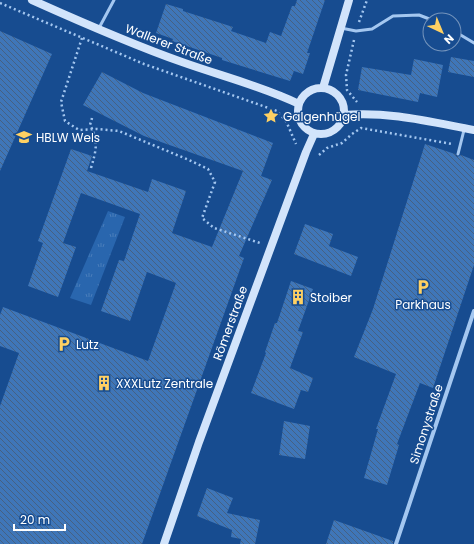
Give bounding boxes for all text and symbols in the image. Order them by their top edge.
north arrow [422,12,462,52]
street label: Wallerer Straße [123,20,215,68]
text: N [440,31,457,48]
place icon: Galgenhügel [262,107,280,125]
place label: Galgenhügel [283,108,361,125]
school or university icon: HBLW Wels [15,128,33,146]
place label: HBLW Wels [36,129,100,146]
parking icon: Parkhaus [414,278,432,296]
street label: Römerstraße [209,283,251,363]
building icon: Stoiber [289,288,307,306]
place label: Stoiber [310,289,353,306]
place label: Parkhaus [395,296,451,313]
parking icon: Lutz [55,335,73,353]
place label: Lutz [76,336,99,353]
building icon: XXXLutz Zentrale [95,374,113,392]
place label: XXXLutz Zentrale [116,375,213,392]
street label: Simonystraße [405,382,447,466]
scale bar [14,506,65,532]
text: 20 m [20,511,50,528]

